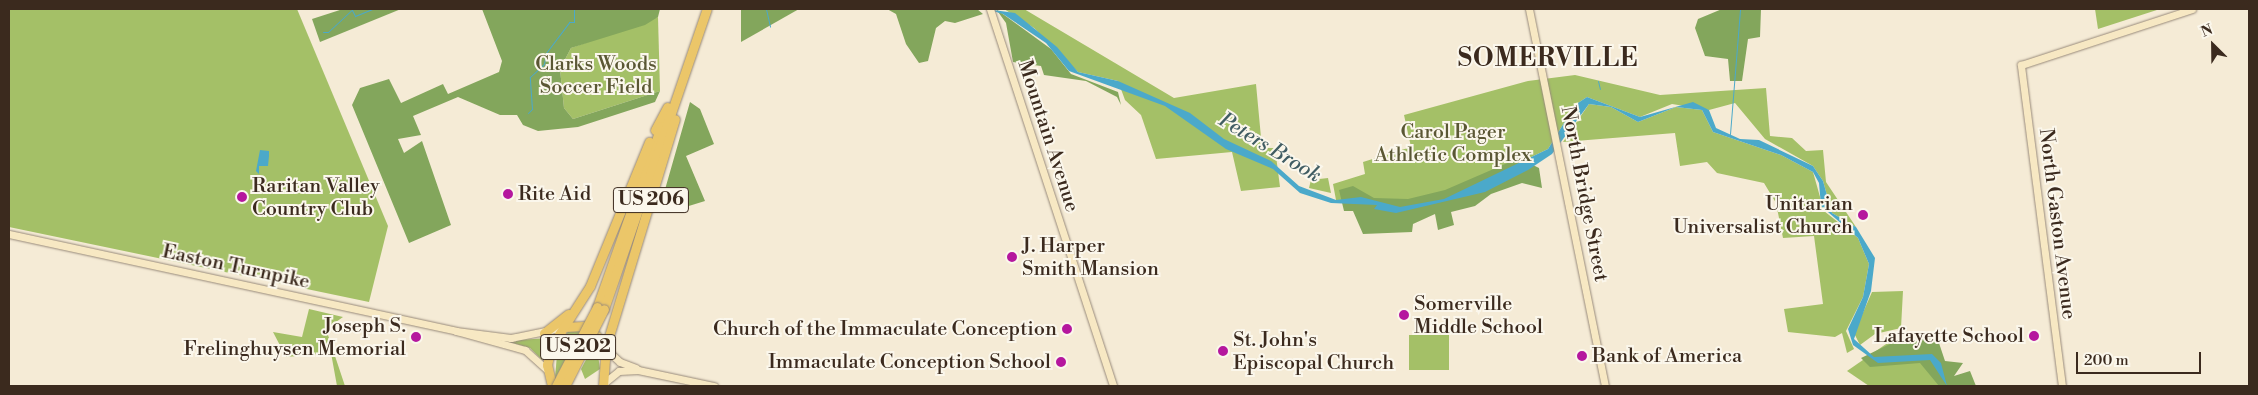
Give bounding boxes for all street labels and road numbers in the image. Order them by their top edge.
street label: Mountain Avenue [1012,57,1084,215]
street label: North Bridge Street [1555,104,1613,284]
street label: North Gaston Avenue [2033,127,2081,321]
road number: US 206 [612,184,690,216]
street label: Easton Turnpike [160,240,312,294]
road number: US 202 [539,331,617,364]

